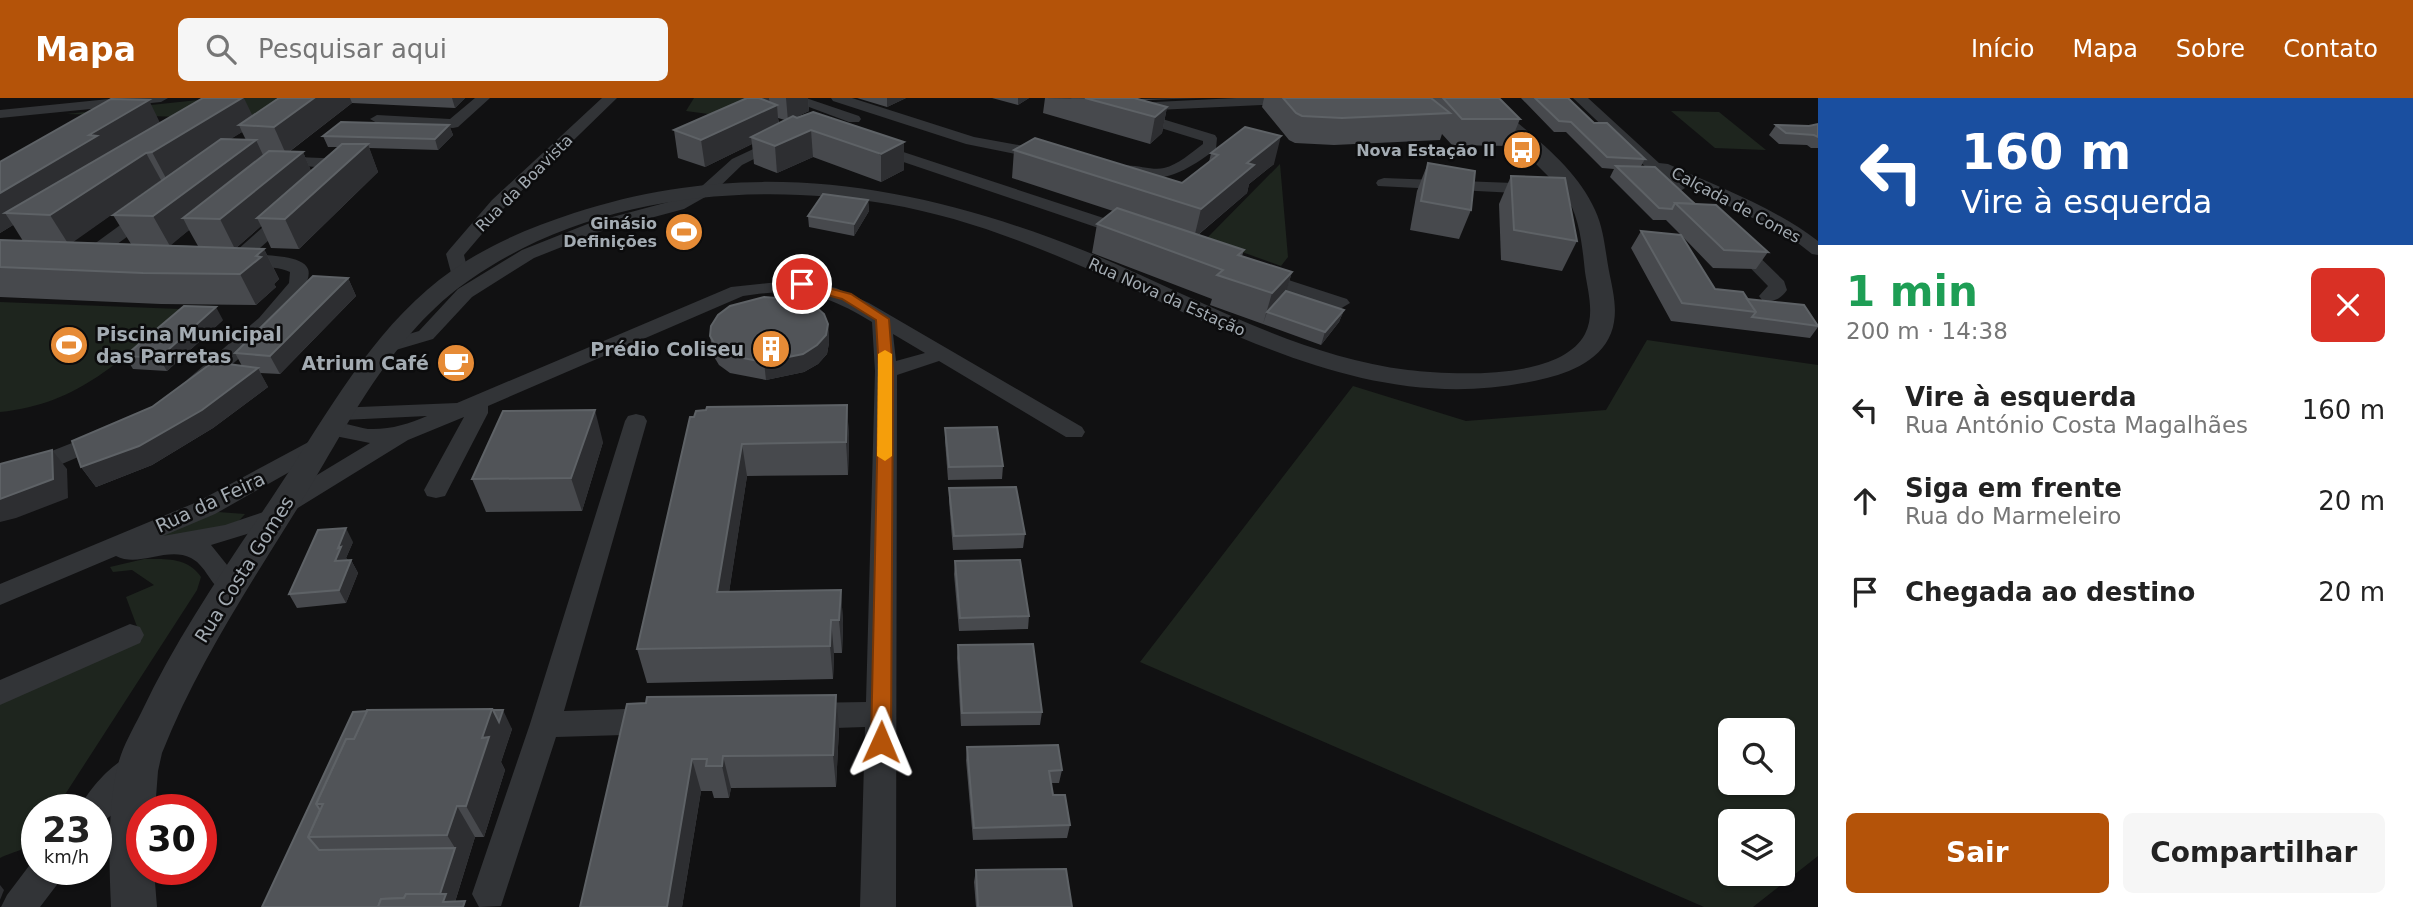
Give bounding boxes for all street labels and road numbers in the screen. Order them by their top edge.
street label: Rua da Boavista [472,131,576,235]
street label: Calçada de Cones [1668,163,1804,247]
street label: Rua Nova da Estação [1086,254,1248,340]
street label: Rua da Feira [152,467,268,537]
street label: Rua Costa Gomes [190,492,298,646]

